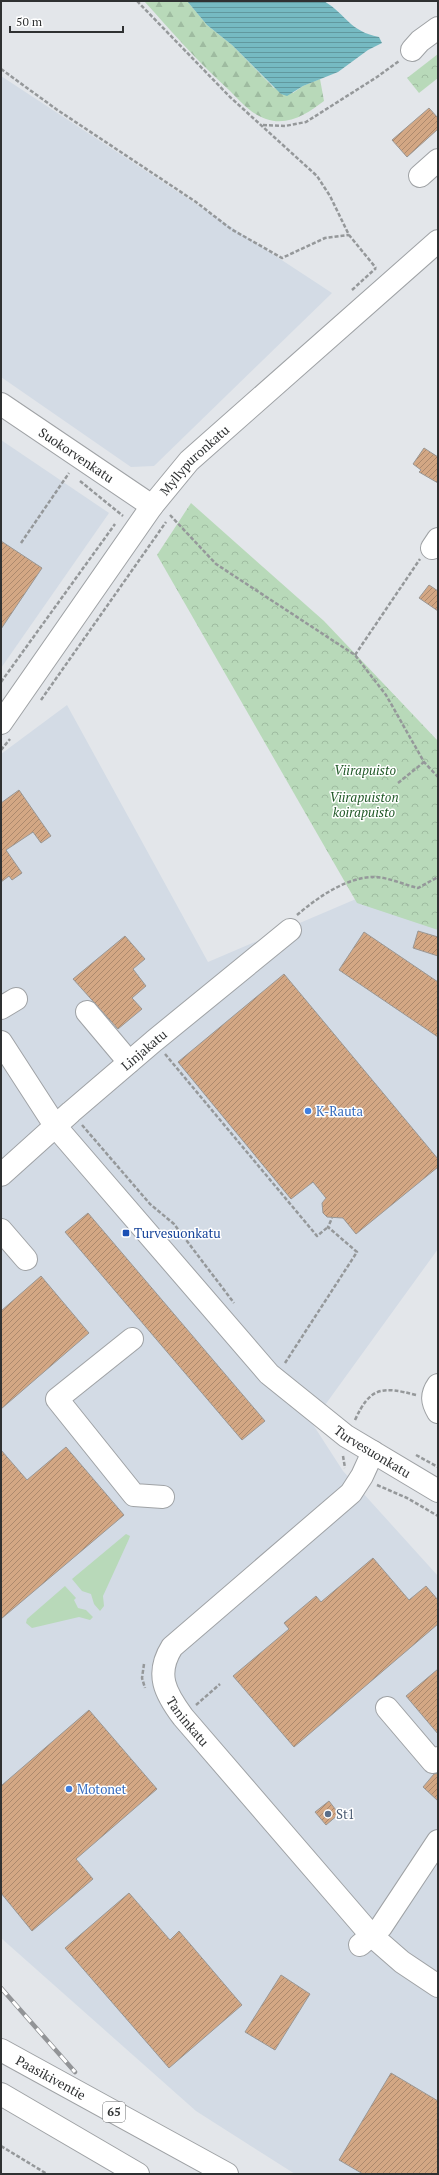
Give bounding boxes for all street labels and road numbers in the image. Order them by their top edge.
street label: Myllypuronkatu [155,420,233,499]
street label: Suokorvenkatu [35,423,118,487]
street label: Linjakatu [117,1025,171,1074]
street label: Turvesuonkatu [330,1421,415,1482]
street label: Taninkatu [162,1693,214,1751]
street label: Paasikiventie [13,2051,89,2104]
road number: 65 [103,2102,125,2122]

